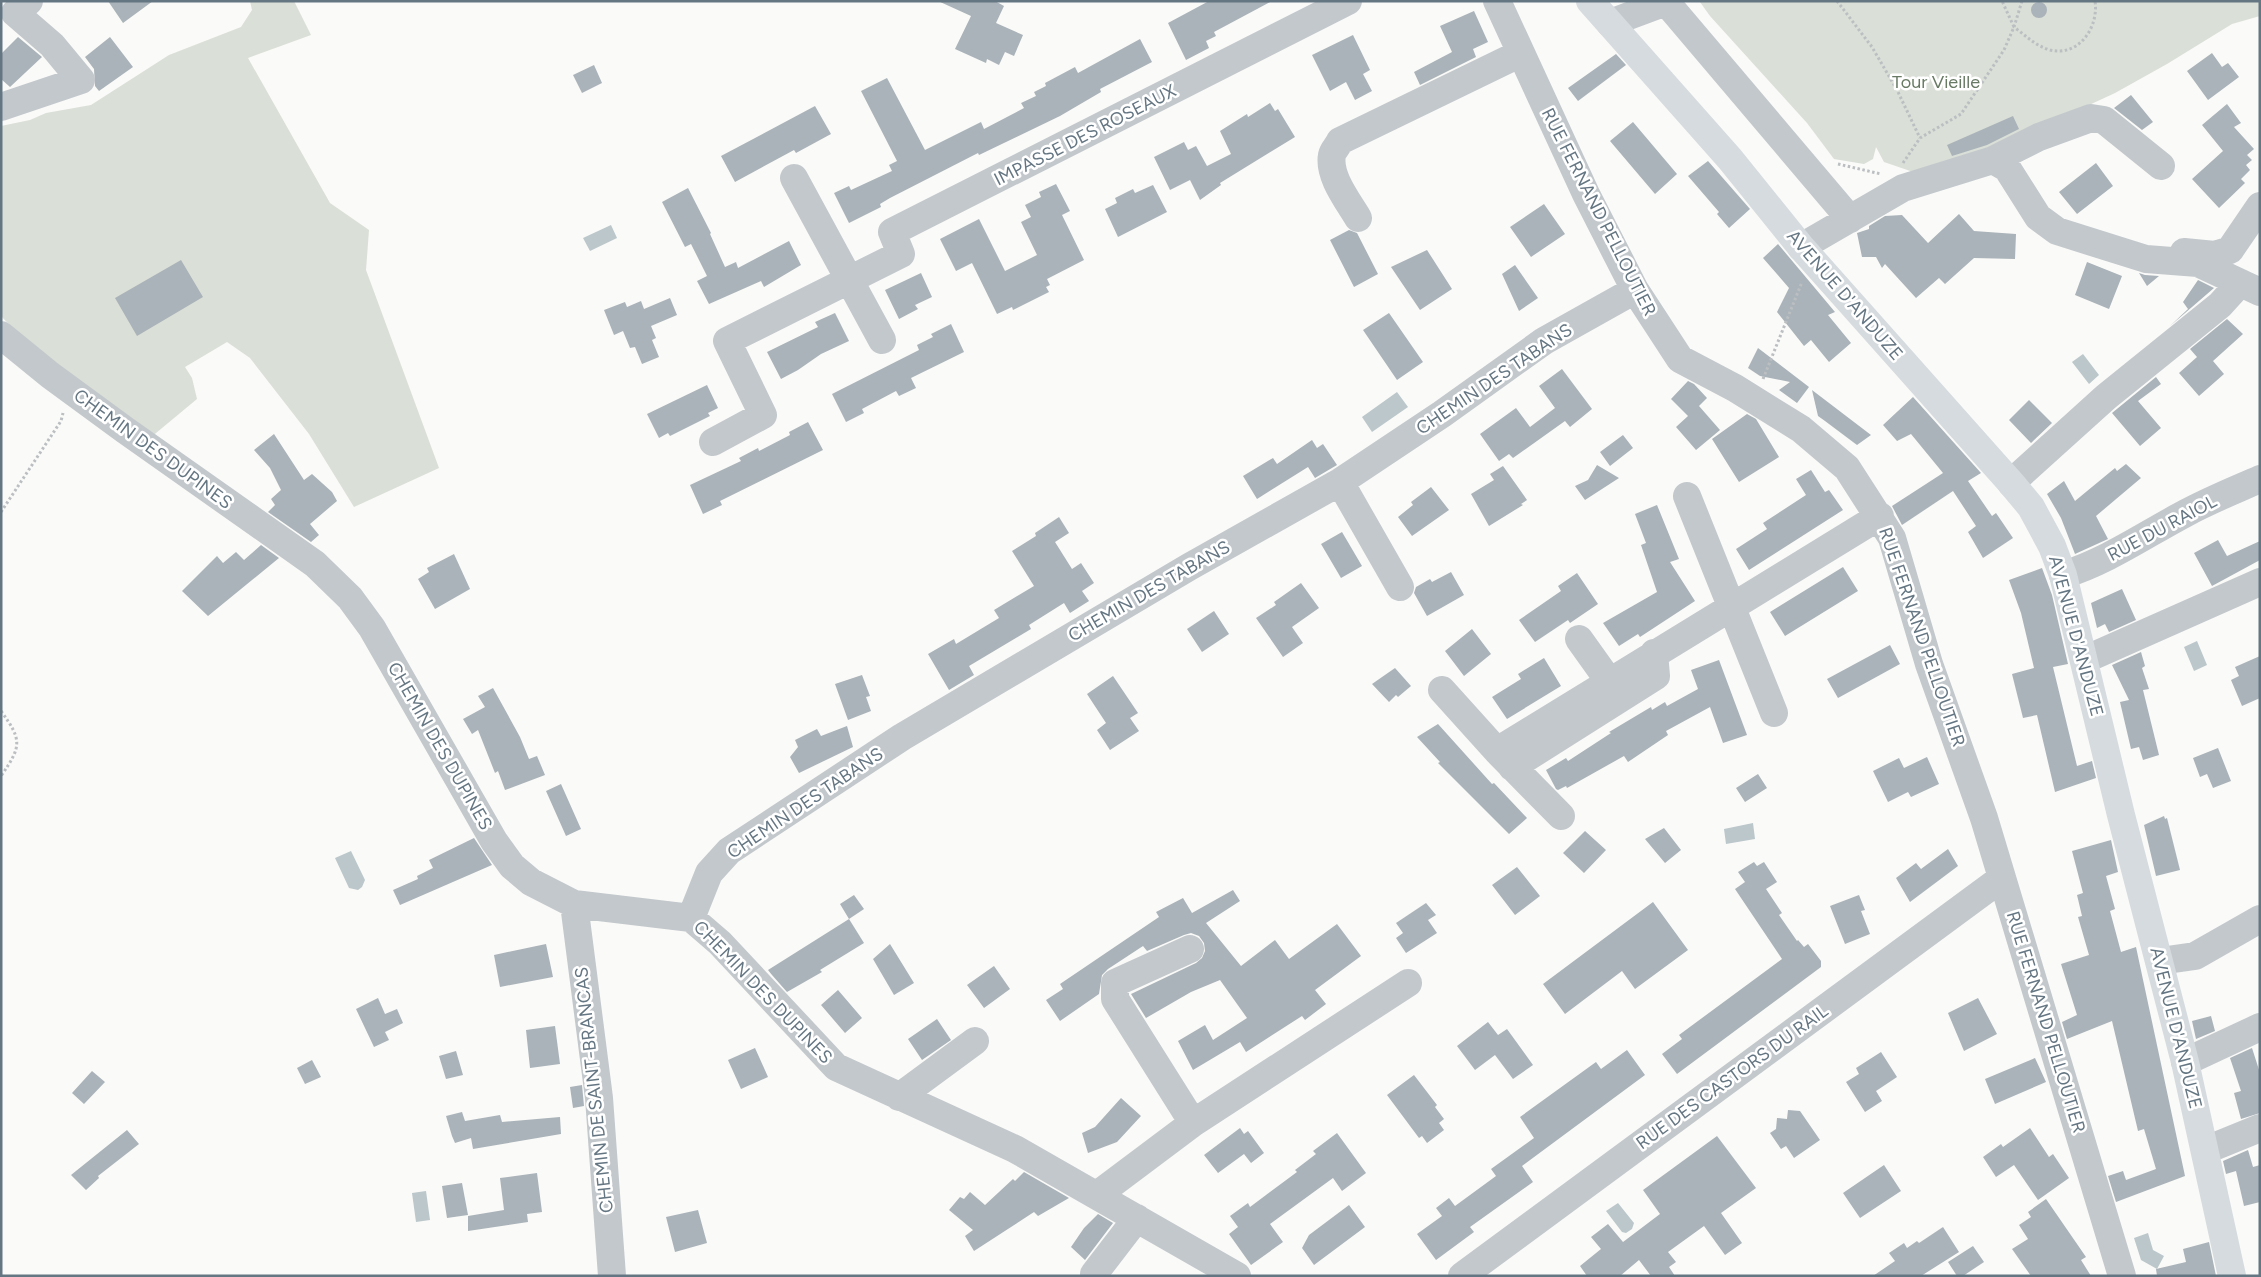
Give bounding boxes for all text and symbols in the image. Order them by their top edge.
park label: Tour Vieille [1892,71,1980,93]
street label: IMPASSE DES ROSEAUX [990,79,1180,191]
street label: RUE FERNAND PELLOUTIER [1537,104,1661,320]
street label: AVENUE D'ANDUZE [1782,225,1908,365]
street label: CHEMIN DES TABANS [1412,319,1576,439]
street label: CHEMIN DES DUPINES [70,384,236,514]
street label: RUE DU RAIOL [2104,490,2221,566]
street label: RUE FERNAND PELLOUTIER [1874,524,1970,750]
street label: CHEMIN DES TABANS [1064,536,1234,646]
street label: AVENUE D'ANDUZE [2044,553,2108,719]
street label: CHEMIN DES DUPINES [383,658,497,834]
street label: CHEMIN DES TABANS [723,743,887,863]
street label: RUE FERNAND PELLOUTIER [2002,909,2090,1135]
street label: CHEMIN DES DUPINES [689,916,837,1068]
street label: AVENUE D'ANDUZE [2145,945,2207,1111]
street label: CHEMIN DE SAINT-BRANCAS [570,966,618,1214]
street label: RUE DES CASTORS DU RAIL [1632,1000,1833,1154]

